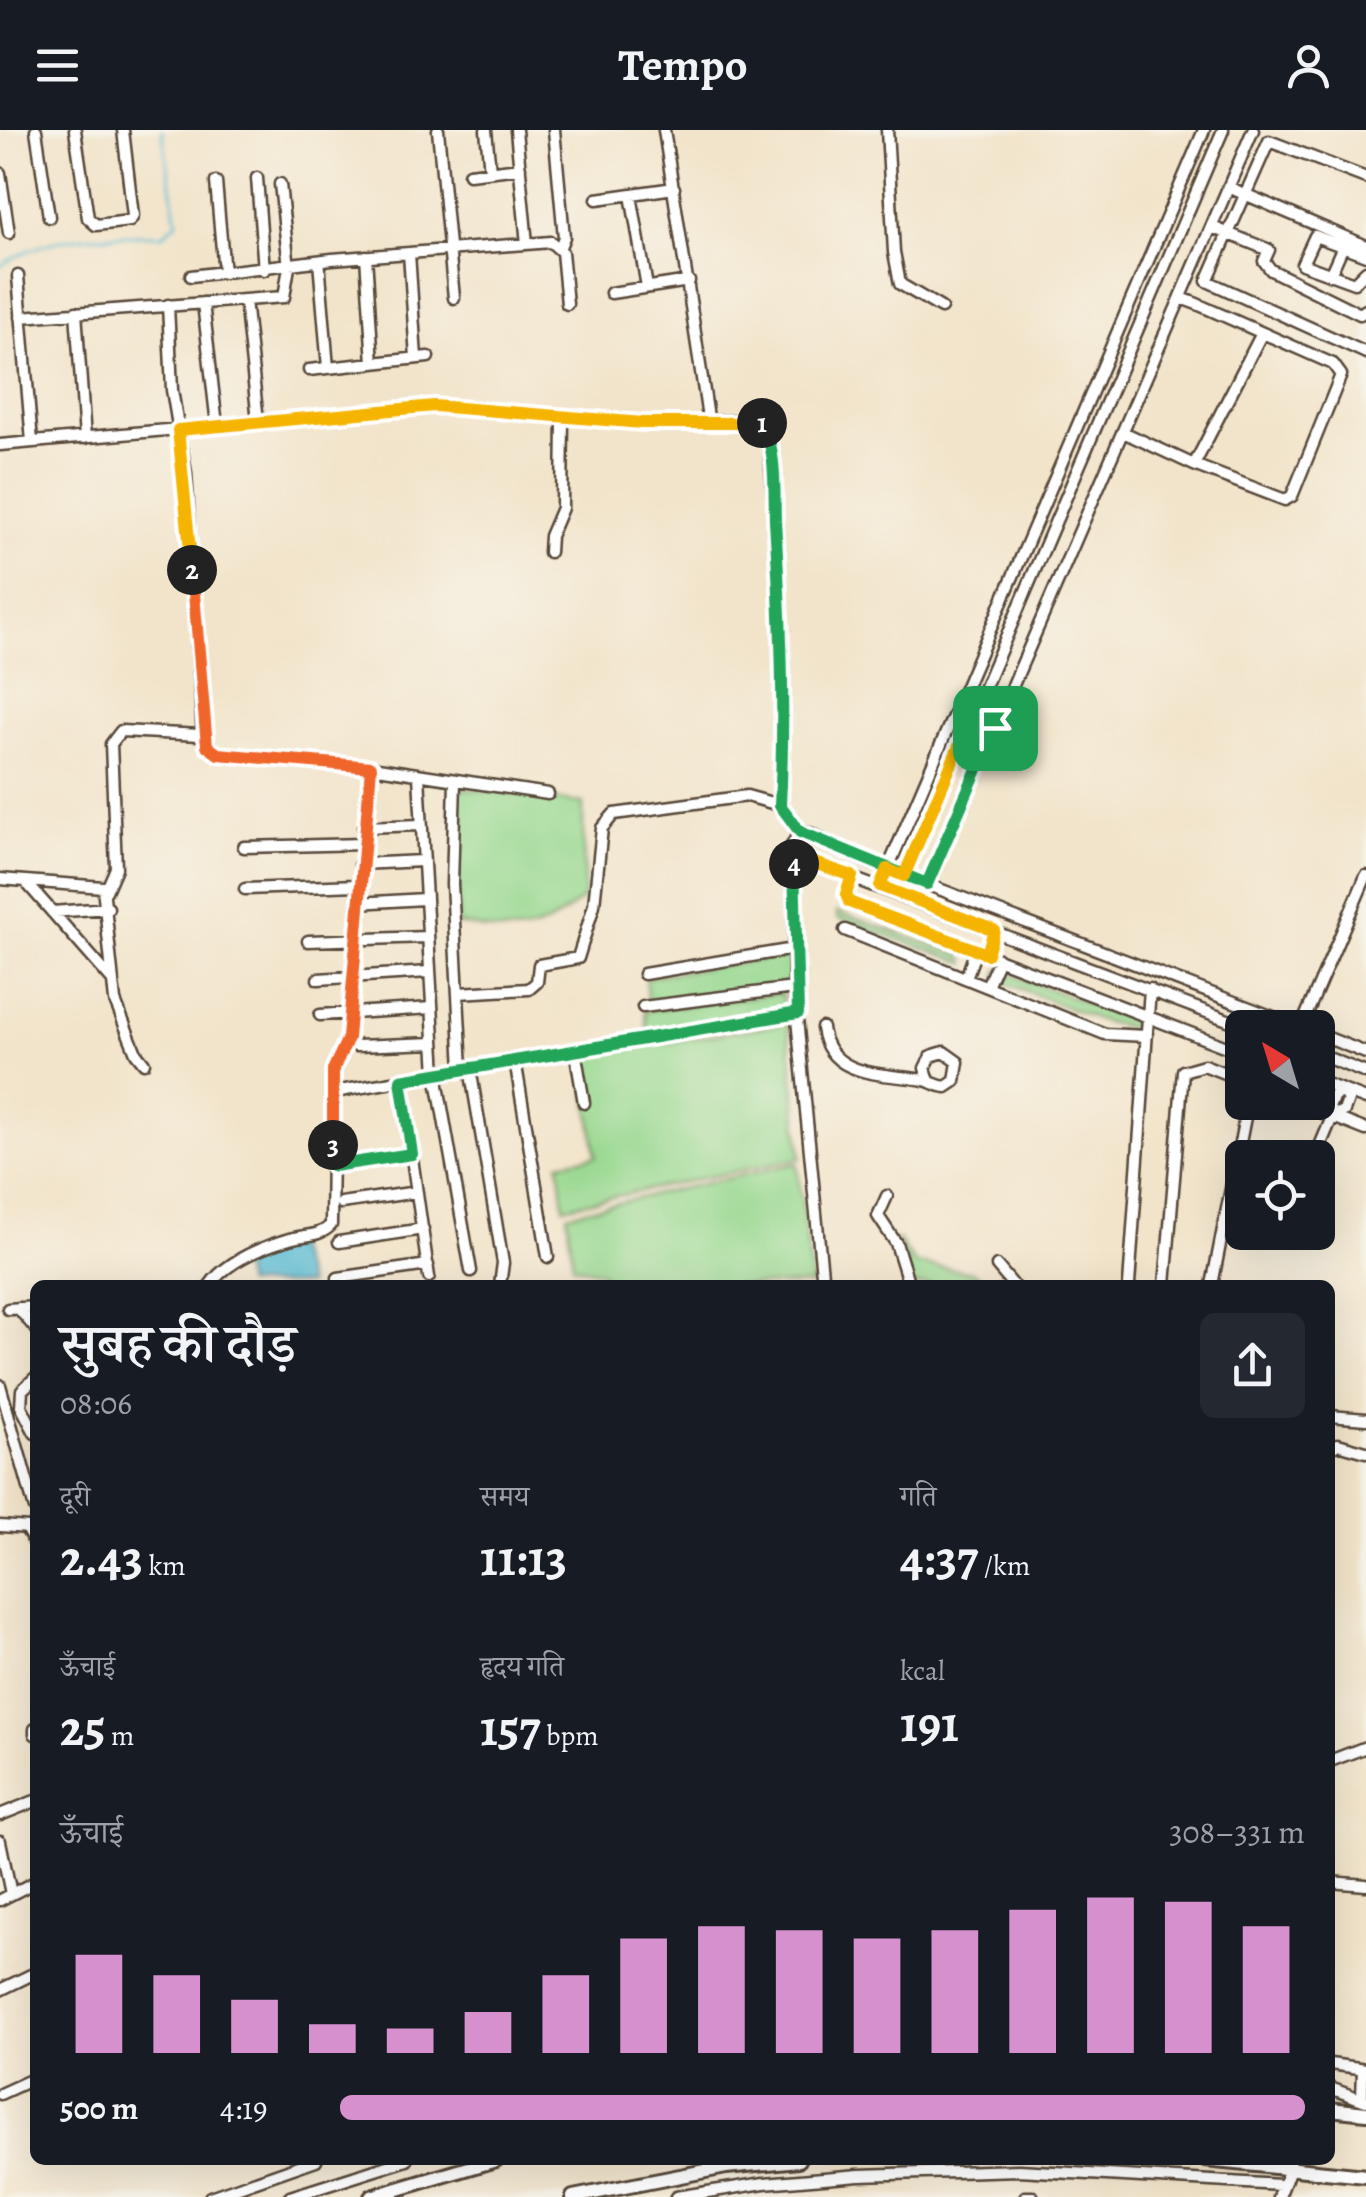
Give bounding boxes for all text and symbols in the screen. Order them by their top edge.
text: Tempo [618,34,748,96]
icon: menu [30,38,85,93]
icon: person [1281,38,1336,93]
pin: 1 [737,398,787,448]
text: 1 [757,404,767,442]
pin: 2 [167,545,217,595]
text: 2 [185,551,199,589]
pin [953,686,1038,771]
icon: arrive [968,701,1023,756]
pin: 4 [769,839,819,889]
text: 4 [787,845,801,883]
north arrow [1225,1010,1335,1120]
map controls [1225,1010,1335,1250]
pin: 3 [308,1120,358,1170]
text: 3 [327,1126,339,1164]
button: locate [1225,1140,1335,1250]
text: सुबह की दौड़ [60,1306,296,1381]
button: share [1200,1313,1305,1418]
text: 08:06 [60,1381,132,1425]
text: दूरी [60,1478,90,1516]
text: समय [480,1478,529,1516]
text: गति [900,1478,937,1516]
text: 2.43 [60,1524,143,1592]
text: 11:13 [480,1524,567,1592]
text: 4:37 [900,1524,978,1592]
text: km [143,1547,186,1585]
text: /km [978,1547,1030,1585]
text: ऊँचाई [60,1648,115,1686]
text: हृदय गति [480,1648,564,1686]
text: kcal [900,1652,945,1690]
text: 191 [900,1690,959,1758]
text: 25 [60,1694,106,1762]
text: 157 [480,1694,541,1762]
text: m [106,1717,134,1755]
text: bpm [541,1717,598,1755]
text: ऊँचाई [60,1810,123,1854]
text: 308–331 m [1169,1810,1305,1854]
text: 500 m [60,2086,138,2130]
text: 4:19 [220,2086,268,2130]

